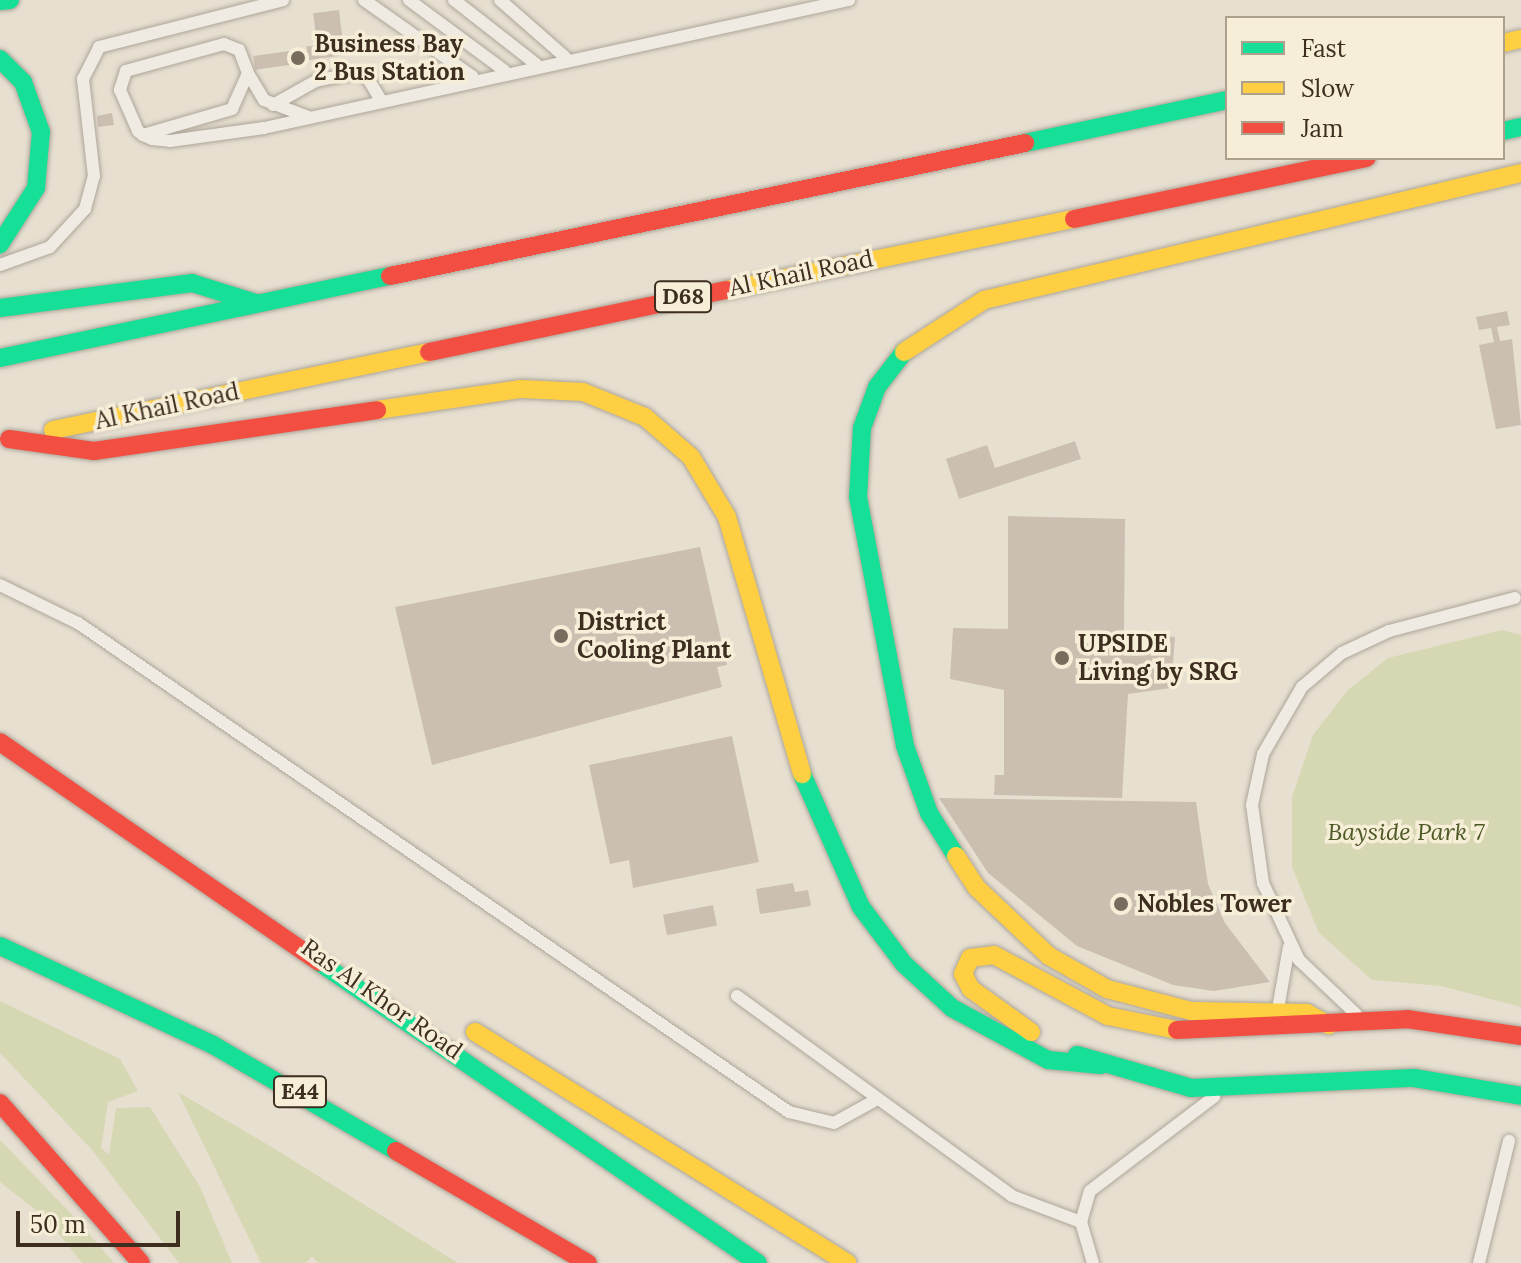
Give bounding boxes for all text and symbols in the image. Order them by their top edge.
legend [1225,16,1505,160]
place label: Business Bay 2 Bus Station [314,30,465,86]
text: Fast [1301,33,1346,64]
marker: Business Bay 2 Bus Station [289,49,307,67]
text: Slow [1301,73,1354,104]
text: Jam [1301,113,1343,144]
street label: Al Khail Road [726,244,876,302]
road number: D68 [653,279,713,315]
street label: Al Khail Road [92,377,242,435]
place label: District Cooling Plant [577,608,731,664]
marker: District Cooling Plant [552,627,570,645]
place label: UPSIDE Living by SRG [1078,630,1238,686]
marker: UPSIDE Living by SRG [1053,649,1071,667]
park label: Bayside Park 7 [1328,818,1484,846]
place label: Nobles Tower [1137,890,1292,918]
marker: Nobles Tower [1112,895,1130,913]
street label: Ras Al Khor Road [296,933,468,1065]
road number: E44 [272,1074,328,1110]
scale bar [20,1195,184,1245]
text: 50 m [30,1209,86,1240]

